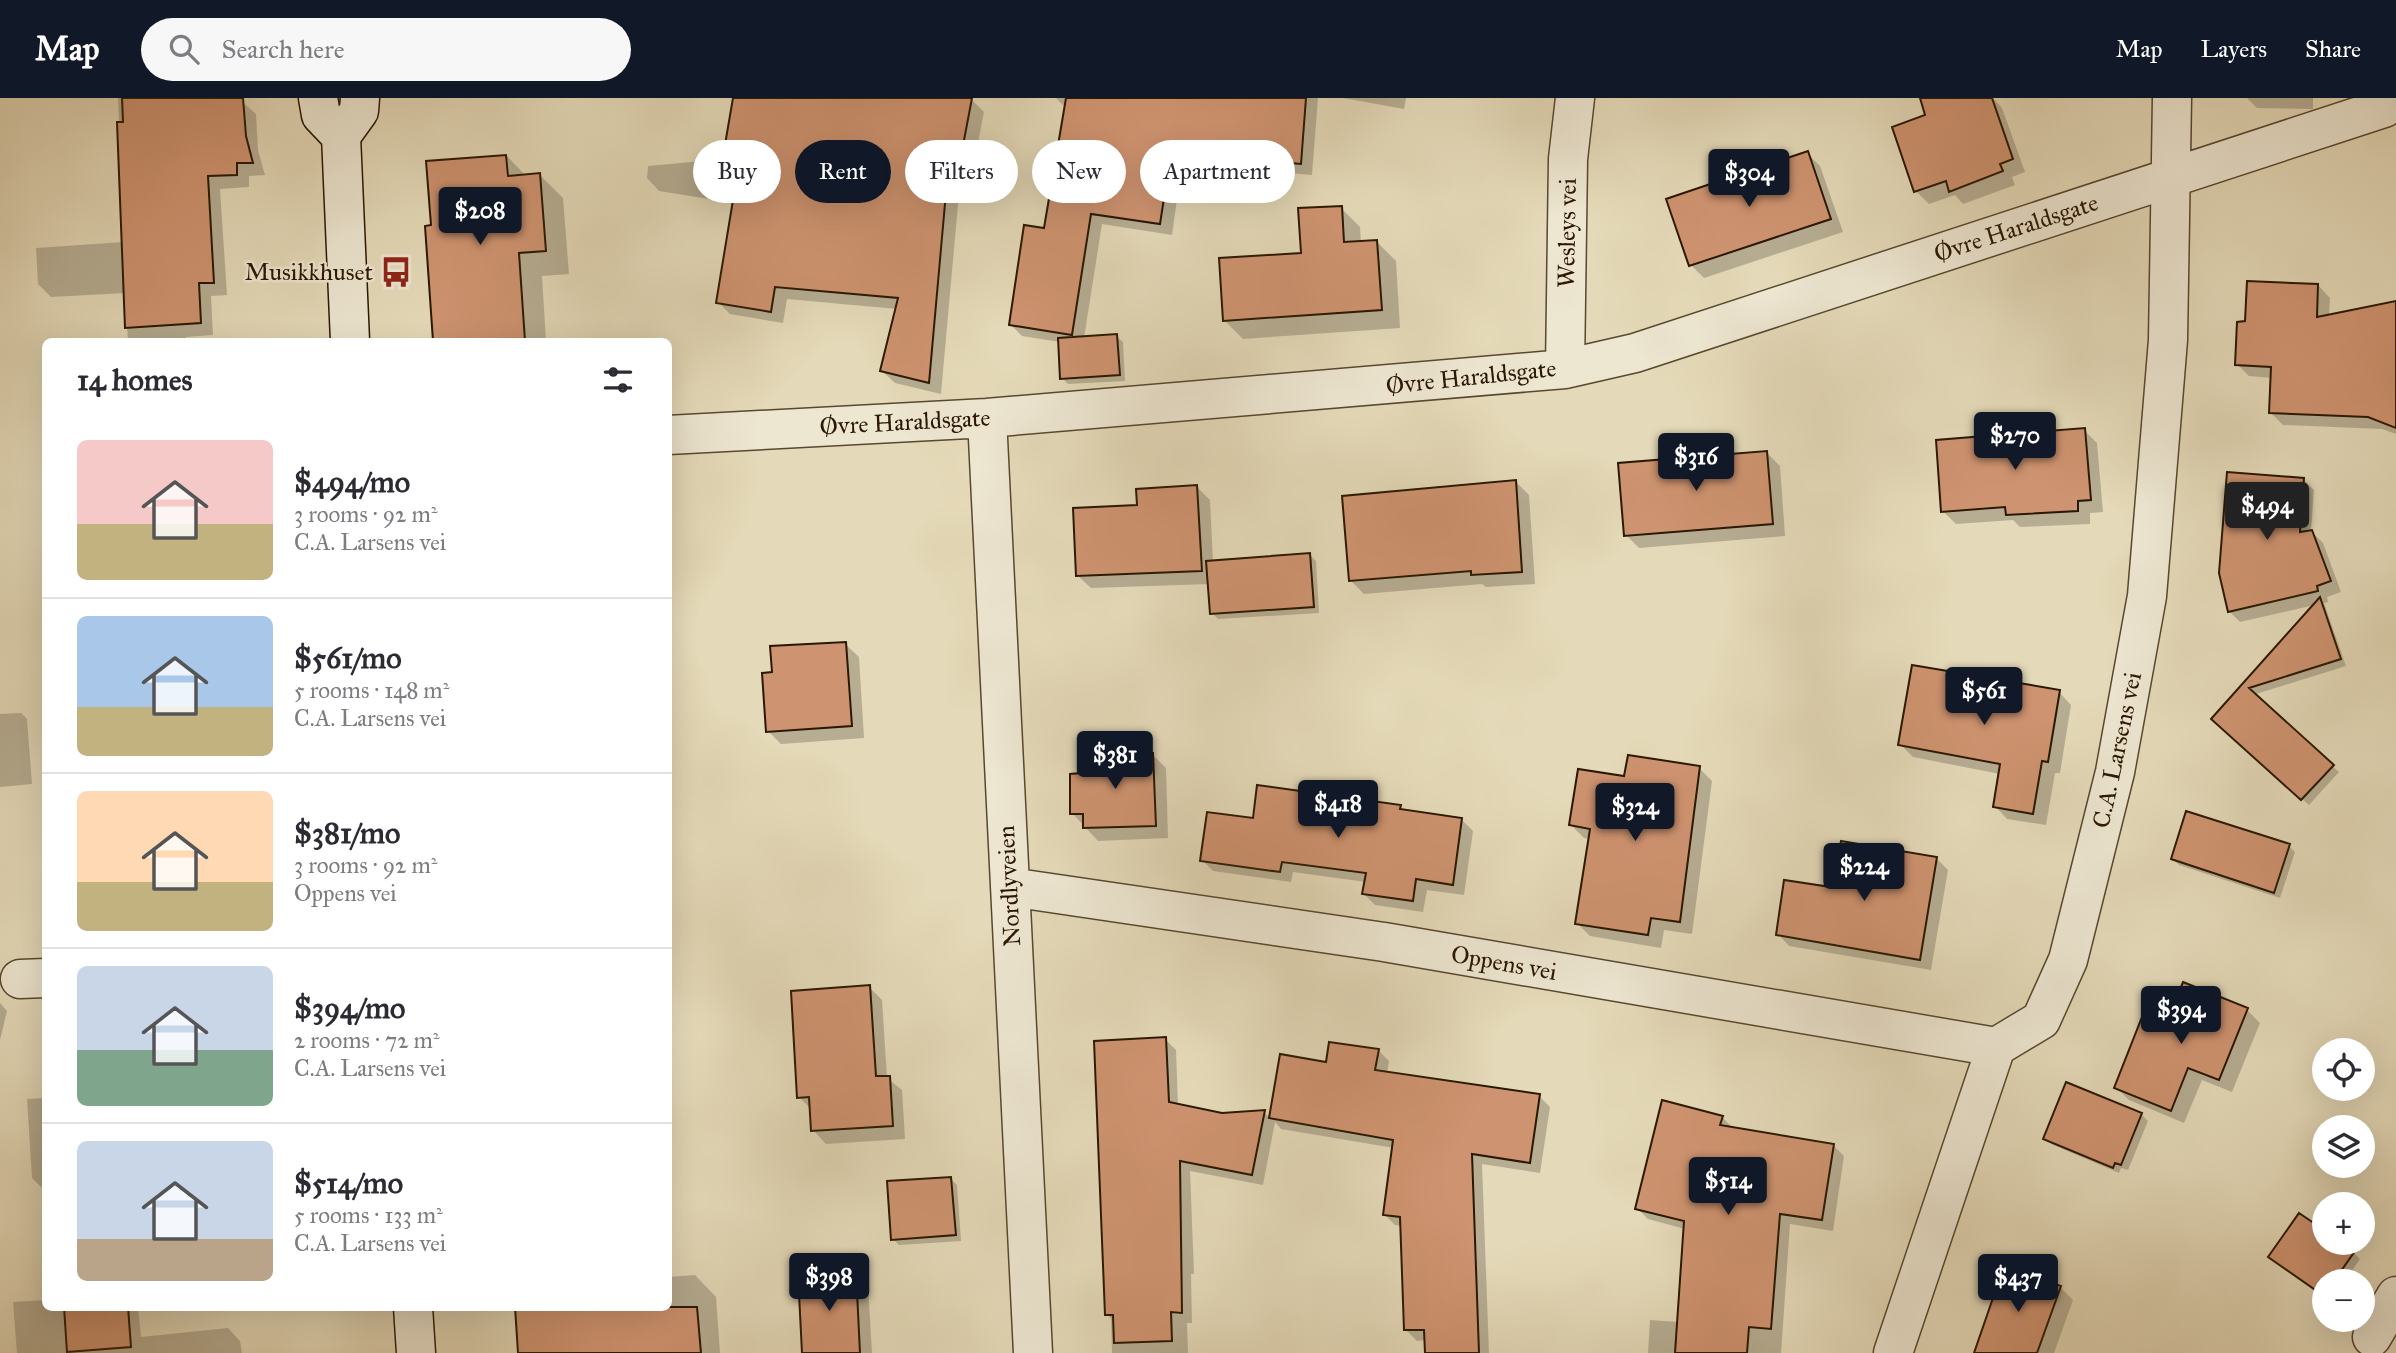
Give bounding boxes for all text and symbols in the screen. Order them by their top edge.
search box [141,18,631,81]
text: Map [35,29,99,69]
icon: search [165,30,203,68]
text: Search here [221,33,345,65]
text: Map [2116,34,2163,64]
text: Layers [2201,34,2267,64]
text: Share [2305,34,2361,64]
chip: Buy [693,140,781,203]
chip: Rent [795,140,891,203]
chip: Filters [905,140,1018,203]
chip: New [1032,140,1126,203]
chip: Apartment [1140,140,1295,203]
pin: $304 [1708,150,1790,209]
text: $304 [1724,158,1774,186]
street label: Wesleys vei [1551,177,1583,288]
street label: Øvre Haraldsgate [1930,187,2102,269]
pin: $208 [439,188,521,247]
text: $208 [455,196,505,224]
bus stop icon: Musikkhuset [379,255,413,289]
place label: Musikkhuset [245,257,374,287]
street label: Øvre Haraldsgate [1384,353,1558,401]
icon: filters [599,361,637,399]
text: 14 homes [77,362,192,398]
street label: Øvre Haraldsgate [819,403,991,441]
pin: $270 [1974,412,2056,472]
text: $270 [1990,421,2040,449]
pin: $316 [1655,434,1737,493]
text: $316 [1674,442,1718,470]
text: $494/mo [294,464,410,500]
icon: home [133,468,217,552]
pin: $494 [2226,482,2308,542]
text: $494 [2241,491,2293,519]
text: 3 rooms · 92 m² [294,500,437,528]
text: C.A. Larsens vei [294,528,446,556]
text: $561/mo [294,640,402,676]
icon: home [133,644,217,728]
pin: $561 [1943,668,2025,727]
street label: C.A. Larsens vei [2086,669,2148,831]
text: 5 rooms · 148 m² [294,676,449,704]
text: $561 [1961,676,2007,704]
text: C.A. Larsens vei [294,704,446,732]
pin: $381 [1074,732,1156,791]
text: $381 [1093,740,1137,768]
pin: $418 [1297,780,1379,840]
pin: $324 [1594,784,1676,843]
text: $418 [1314,789,1362,817]
text: $324 [1611,792,1659,820]
text: $381/mo [294,815,400,851]
icon: home [133,819,217,903]
street label: Nordlyveien [991,825,1027,947]
pin: $224 [1823,844,1905,903]
text: 3 rooms · 92 m² [294,851,437,879]
text: $224 [1839,852,1889,880]
text: Oppens vei [294,879,397,907]
street label: Oppens vei [1449,939,1560,987]
pin: $394 [2140,986,2222,1046]
text: $394/mo [294,990,405,1026]
icon: home [133,994,217,1078]
text: $394 [2157,995,2205,1023]
text: 2 rooms · 72 m² [294,1026,439,1054]
map controls [2312,1038,2375,1332]
button: locate [2312,1038,2375,1101]
text: C.A. Larsens vei [294,1054,446,1082]
button: layers [2312,1115,2375,1178]
pin: $514 [1687,1158,1769,1217]
text: $514/mo [294,1165,403,1201]
text: $514 [1705,1166,1751,1194]
icon: home [133,1169,217,1253]
button: + [2312,1192,2375,1255]
text: 5 rooms · 133 m² [294,1201,443,1229]
text: C.A. Larsens vei [294,1229,446,1257]
pin: $398 [788,1254,870,1313]
pin: $437 [1977,1254,2059,1314]
text: $398 [805,1262,853,1290]
text: $437 [1994,1263,2042,1291]
button: − [2312,1269,2375,1332]

